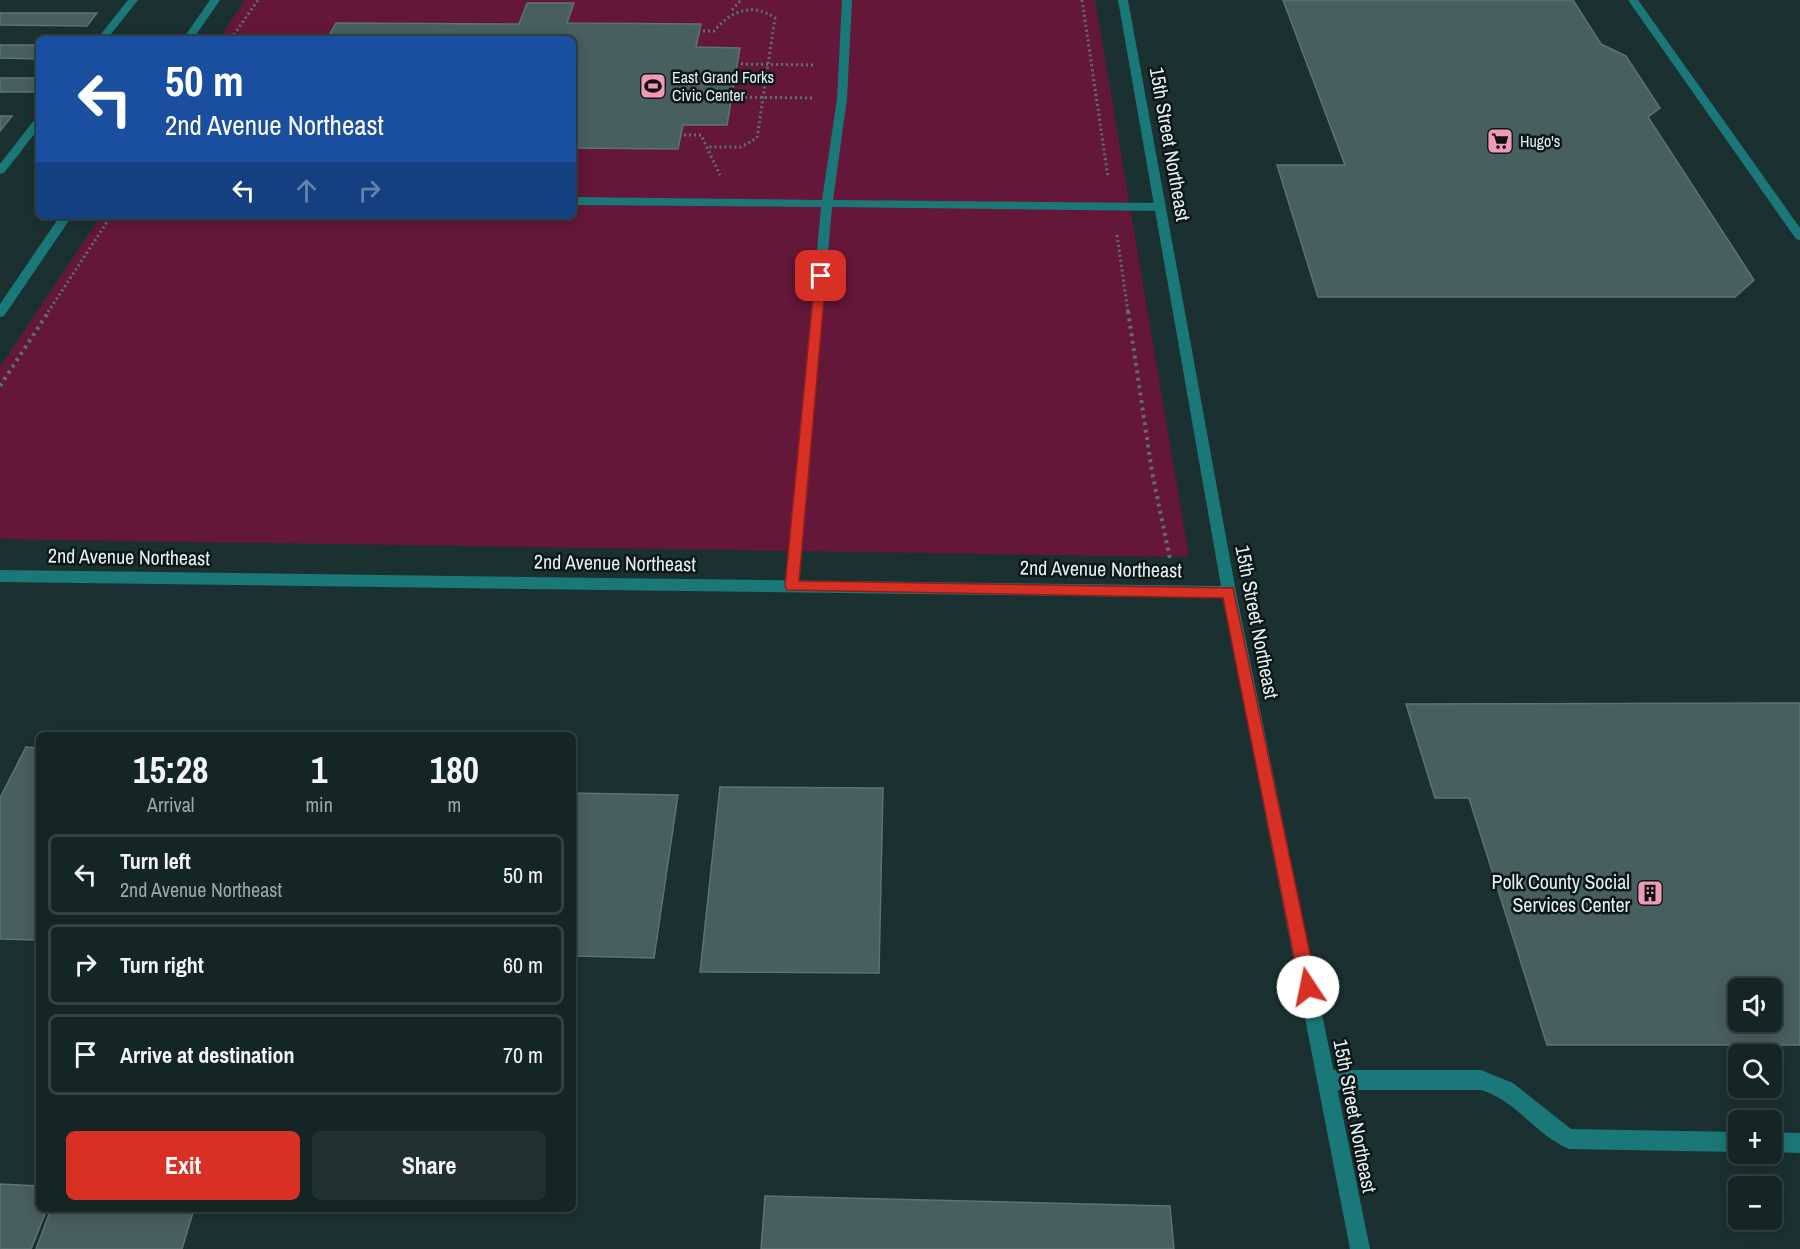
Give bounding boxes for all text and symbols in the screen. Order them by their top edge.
text: 50 m [165,53,244,109]
icon: left [66,60,144,138]
street label: 15th Street Northeast [1144,65,1197,223]
place label: East Grand Forks Civic Center [672,66,774,106]
sports icon: East Grand Forks Civic Center [638,71,668,101]
text: 2nd Avenue Northeast [165,107,384,143]
supermarket icon: Hugo's [1485,126,1515,156]
place label: Hugo's [1520,130,1560,152]
icon: left [227,174,260,207]
icon: ahead [290,174,323,207]
icon: right [353,174,386,207]
pin [795,250,846,301]
icon: arrive [804,259,837,292]
street label: 2nd Avenue Northeast [48,542,211,571]
street label: 15th Street Northeast [1229,543,1286,701]
street label: 2nd Avenue Northeast [534,548,697,577]
street label: 2nd Avenue Northeast [1020,554,1183,583]
text: 15:28 [133,746,208,794]
text: 1 [311,746,327,794]
text: 180 [430,746,479,794]
text: Arrival [147,791,194,818]
text: min [305,791,333,818]
text: m [448,791,461,818]
text: Turn left [120,846,191,876]
icon: left [69,858,102,891]
text: 50 m [503,860,543,890]
place label: Polk County Social Services Center [1491,868,1631,918]
text: 2nd Avenue Northeast [120,876,282,903]
building icon: Polk County Social Services Center [1635,878,1665,908]
icon: right [69,948,102,981]
text: Turn right [120,950,204,980]
text: 60 m [503,950,543,980]
position arrow [1276,955,1340,1019]
map controls [1728,978,1782,1230]
button: sound [1728,978,1782,1032]
street label: 15th Street Northeast [1327,1037,1384,1195]
icon: arrive [69,1038,102,1071]
text: Arrive at destination [120,1040,294,1070]
text: 70 m [503,1040,543,1070]
button: search [1728,1044,1782,1098]
button: + [1728,1110,1782,1164]
button: Exit [66,1131,300,1200]
button: Share [312,1131,546,1200]
button: − [1728,1176,1782,1230]

